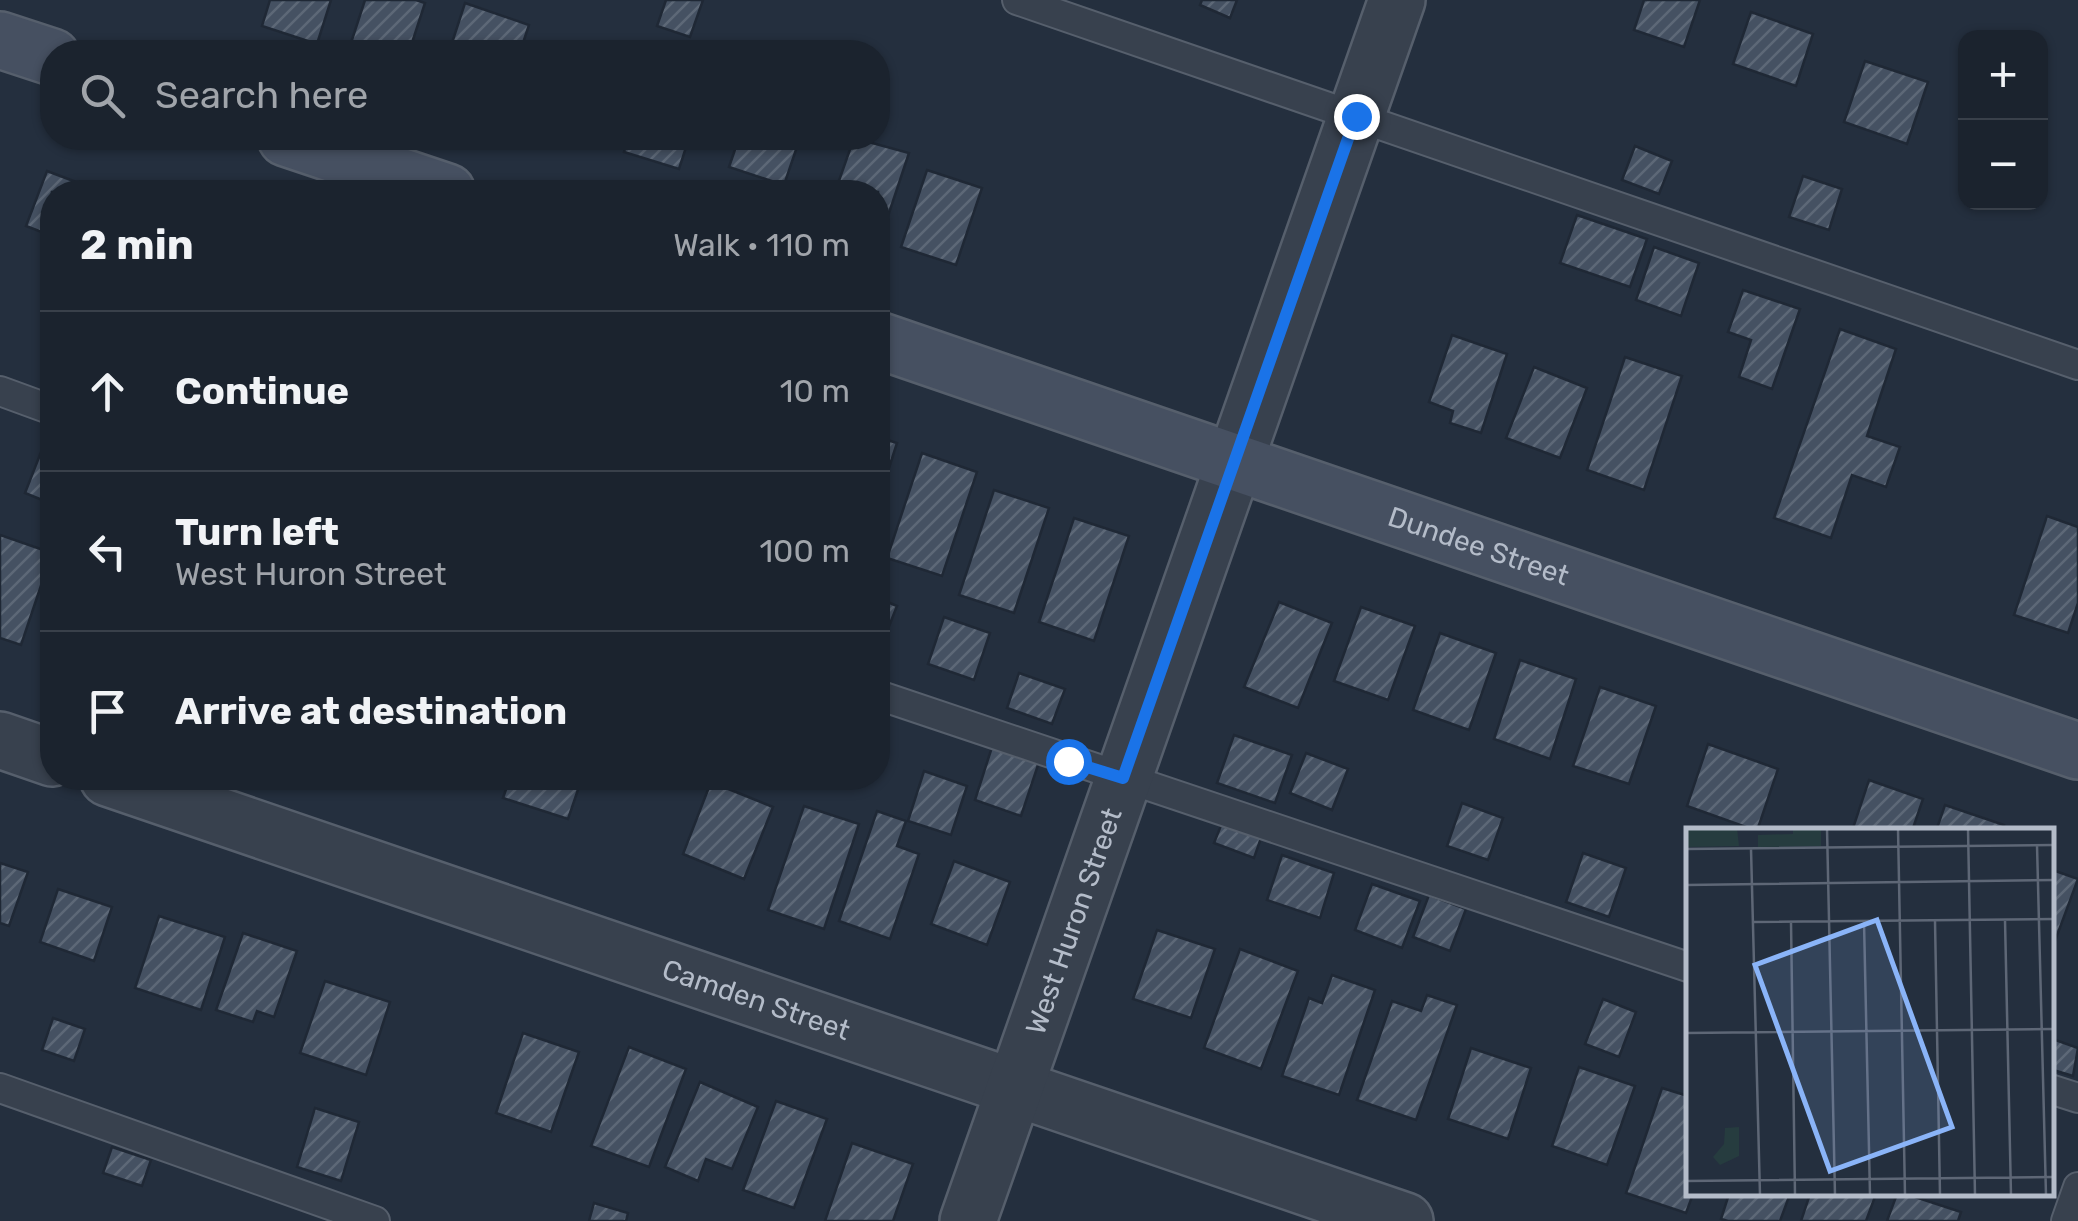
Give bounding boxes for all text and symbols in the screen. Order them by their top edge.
map controls [1958,30,2048,210]
button: + [1958,30,2048,120]
search box [40,40,890,150]
icon: search [75,68,130,123]
text: Search here [155,72,368,118]
route end [1334,94,1380,140]
button: − [1958,120,2048,210]
text: 2 min [80,220,194,270]
text: Walk · 110 m [673,226,850,264]
icon: ahead [80,364,135,419]
text: Continue [175,368,349,414]
text: 10 m [780,372,850,410]
street label: Dundee Street [1384,500,1574,592]
text: Turn left [175,509,339,555]
icon: left [80,524,135,579]
text: 100 m [759,532,850,570]
text: West Huron Street [175,555,447,593]
icon: arrive [80,684,135,739]
text: Arrive at destination [175,688,567,734]
route start [1046,739,1092,785]
street label: West Huron Street [1018,803,1128,1039]
inset map [1686,828,2053,1196]
street label: Camden Street [658,952,854,1047]

